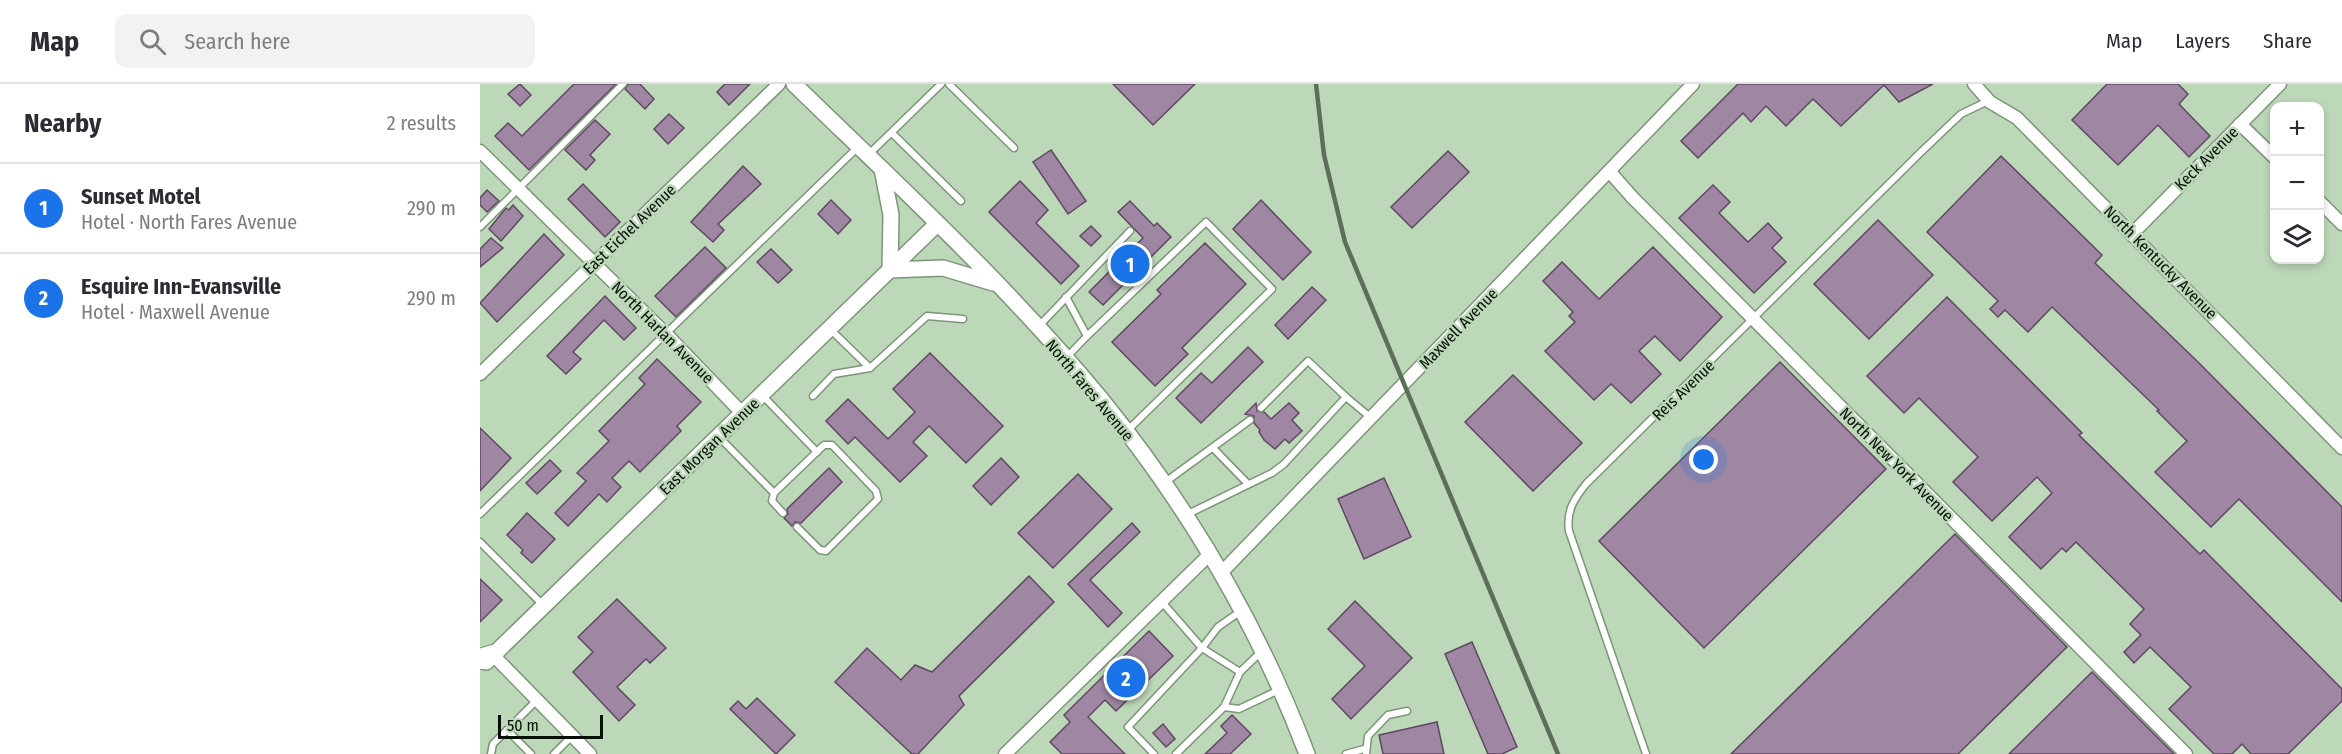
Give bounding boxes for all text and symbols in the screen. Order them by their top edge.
search box [115,14,535,68]
text: Map [30,25,79,58]
icon: search [136,25,169,58]
text: Search here [184,28,290,55]
text: Map [2106,28,2142,54]
text: Layers [2175,28,2230,54]
text: Share [2263,28,2312,54]
map controls [2270,102,2324,264]
button: + [2270,102,2324,156]
text: Nearby [24,108,101,139]
text: 2 results [387,111,456,135]
street label: Keck Avenue [2171,122,2242,194]
button: − [2270,156,2324,210]
street label: East Eichel Avenue [579,180,680,278]
text: Sunset Motel [81,183,201,210]
text: 1 [39,196,48,220]
text: 290 m [407,196,456,220]
street label: North Kentucky Avenue [2100,202,2221,323]
text: Hotel · North Fares Avenue [81,210,297,234]
button: layers [2270,210,2324,264]
pin: 1 [1110,242,1150,286]
text: Esquire Inn-Evansville [81,273,281,300]
street label: North Harlan Avenue [608,277,718,387]
street label: Maxwell Avenue [1415,284,1502,373]
text: 2 [39,286,48,310]
text: 290 m [407,286,456,310]
text: Hotel · Maxwell Avenue [81,300,270,324]
street label: North Fares Avenue [1042,336,1138,445]
street label: Reis Avenue [1648,356,1718,425]
street label: East Morgan Avenue [656,394,763,499]
street label: North New York Avenue [1836,403,1958,525]
your location [1689,445,1718,474]
pin: 2 [1106,656,1146,700]
scale bar [498,712,603,740]
text: 50 m [507,716,539,735]

